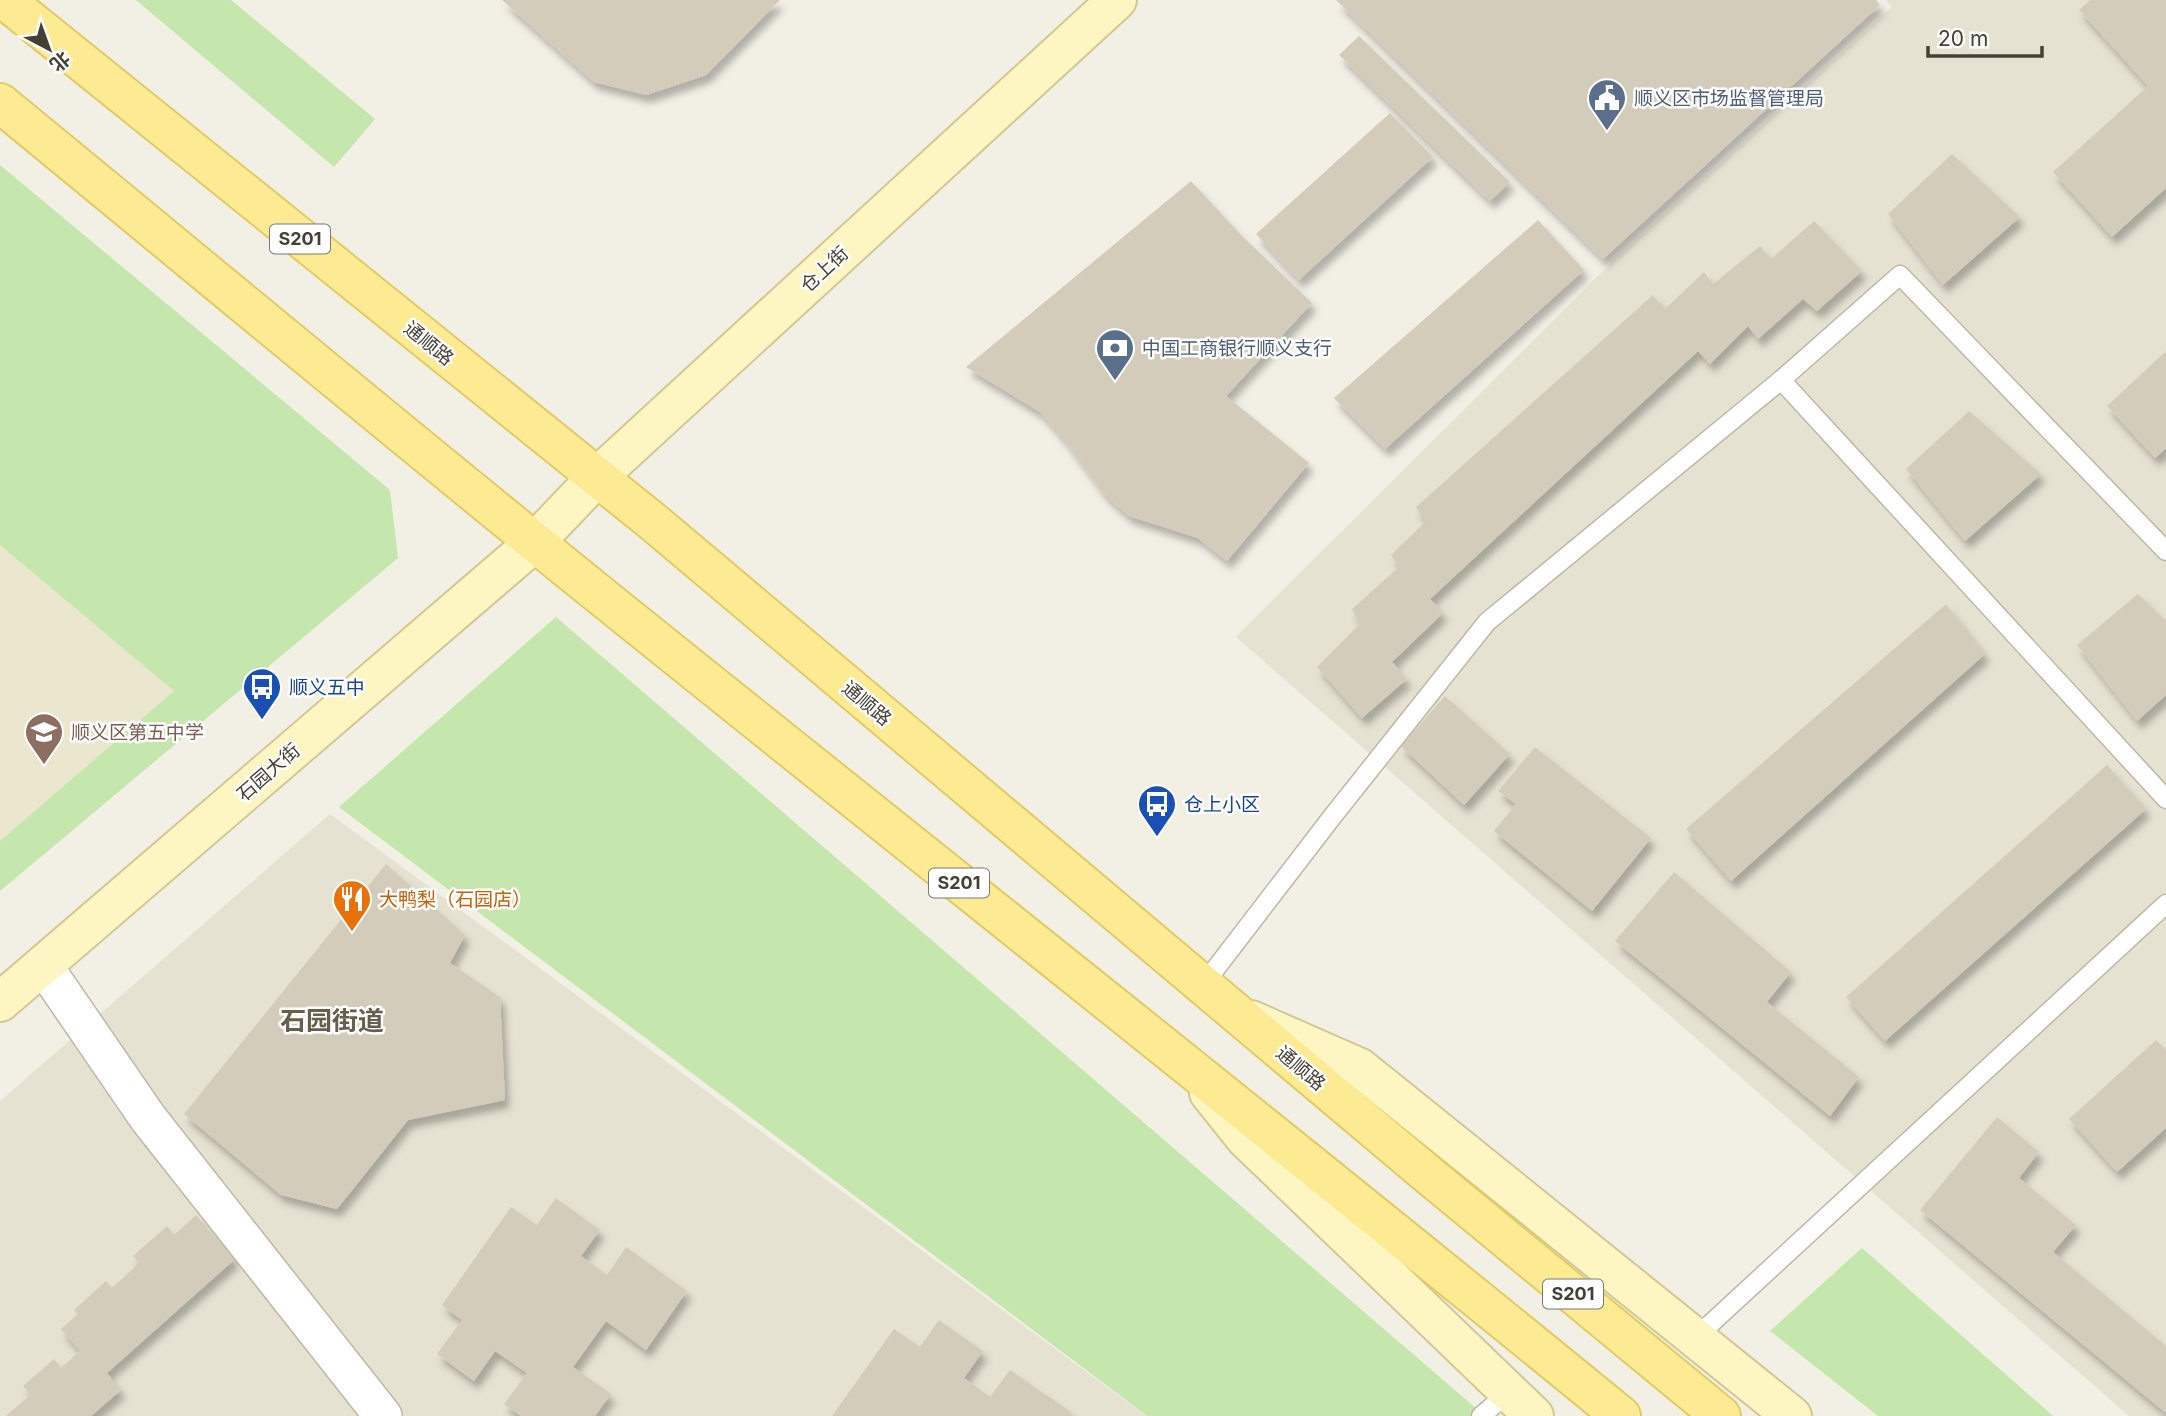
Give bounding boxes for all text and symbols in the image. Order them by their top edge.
north arrow [14,14,84,84]
scale bar [1928,14,2042,58]
text: 20 m [1938,26,1988,51]
text: 北 [45,47,75,76]
public building icon: 顺义区市场监督管理局 [1586,77,1628,132]
place label: 顺义区市场监督管理局 [1634,87,1824,110]
road number: S201 [270,225,330,254]
street label: 仓上街 [796,242,853,297]
street label: 通顺路 [399,317,458,370]
bank icon: 中国工商银行顺义支行 [1094,327,1136,382]
place label: 中国工商银行顺义支行 [1142,337,1332,360]
bus stop icon: 顺义五中 [241,666,283,721]
place label: 顺义五中 [289,676,365,699]
street label: 通顺路 [837,676,896,731]
school or university icon: 顺义区第五中学 [23,711,65,766]
place label: 顺义区第五中学 [71,721,204,744]
street label: 石园大街 [232,739,305,806]
bus stop icon: 仓上小区 [1136,783,1178,838]
place label: 仓上小区 [1184,793,1260,816]
road number: S201 [929,868,989,898]
restaurant icon: 大鸭梨（石园店） [331,878,373,933]
place label: 大鸭梨（石园店） [379,888,531,911]
district label: 石园街道 [280,1005,384,1036]
street label: 通顺路 [1271,1041,1330,1096]
road number: S201 [1543,1280,1603,1308]

